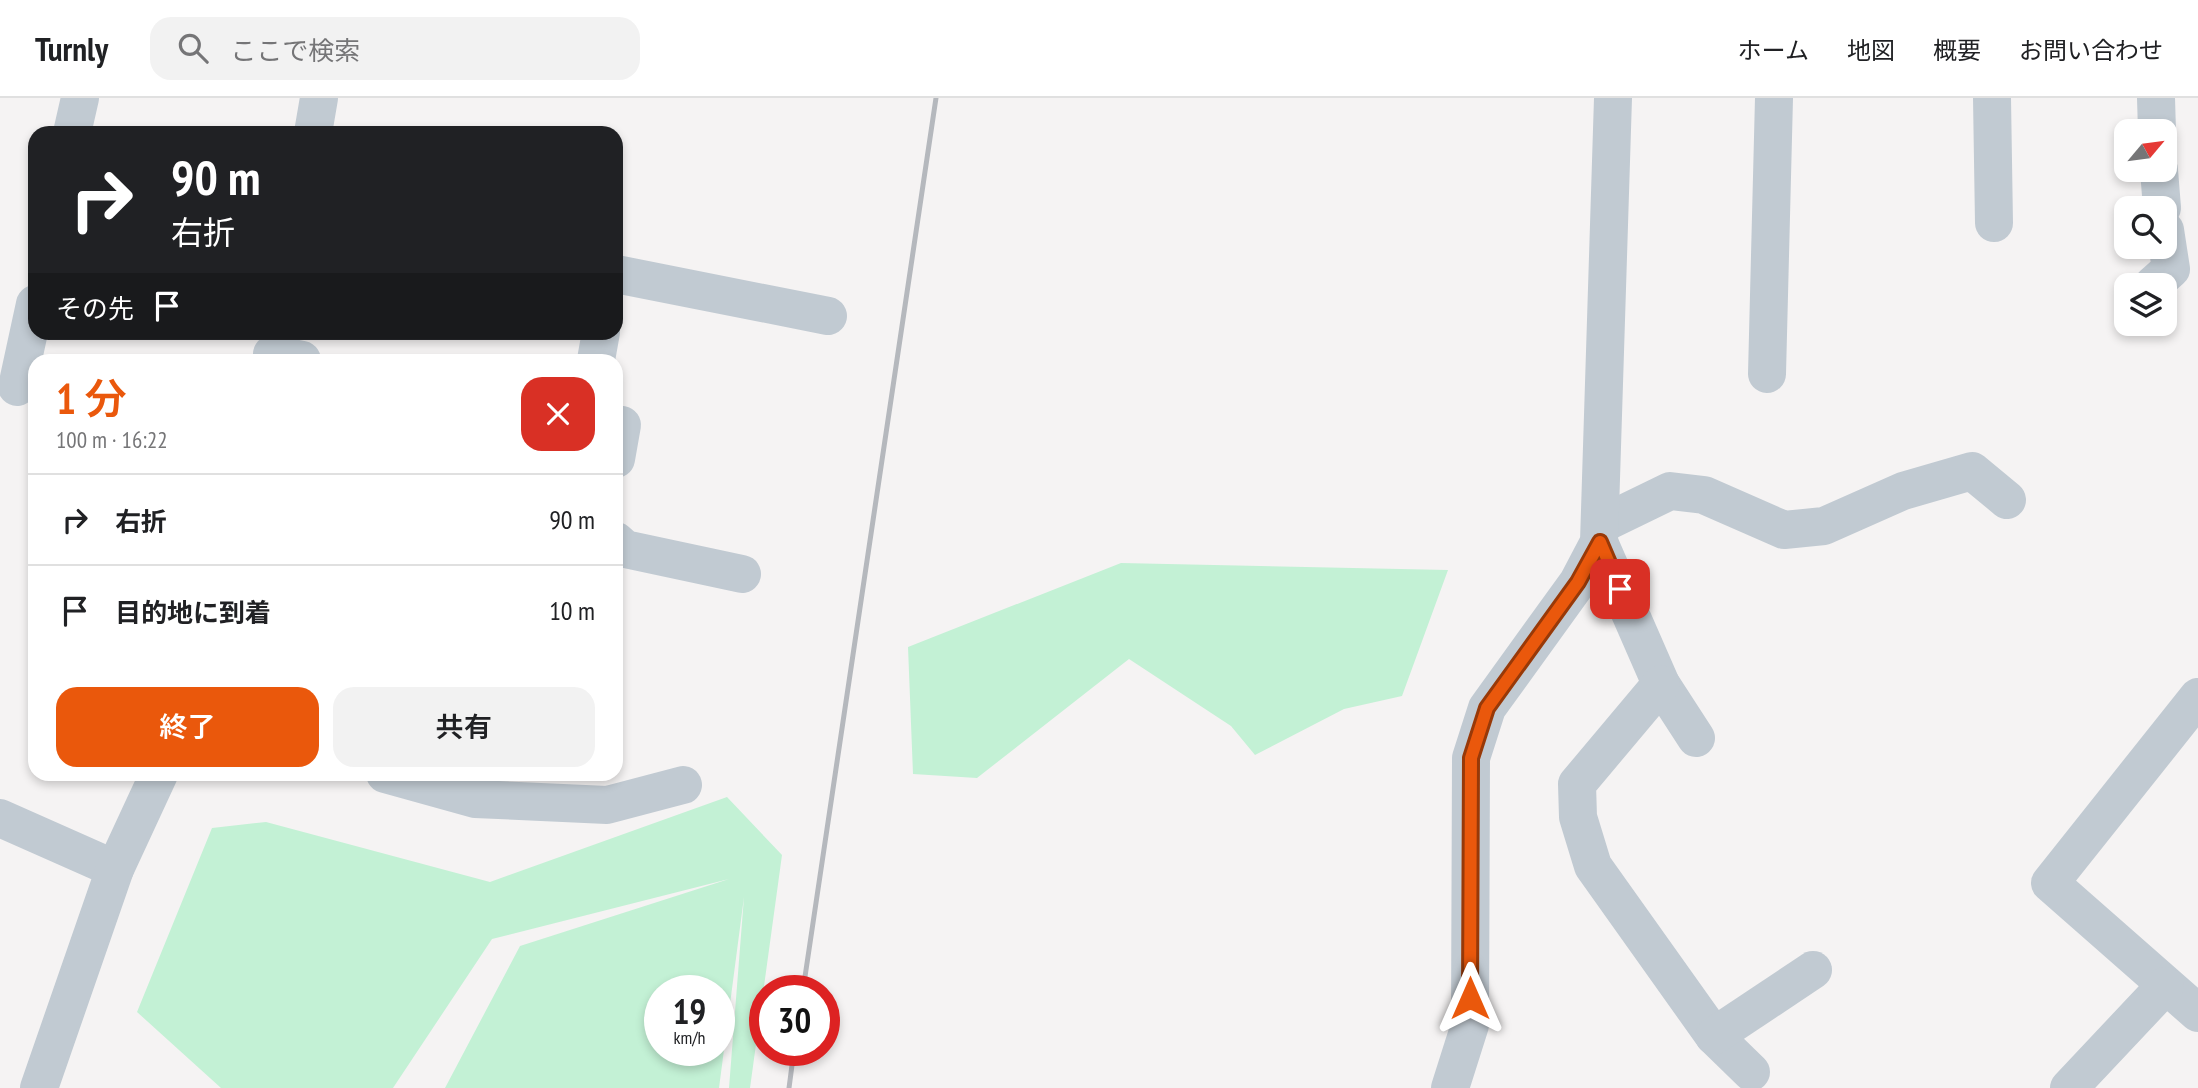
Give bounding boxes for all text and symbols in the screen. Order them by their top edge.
search box [150,17,640,80]
text: Turnly [35,27,108,70]
icon: search [174,29,212,67]
text: ここで検索 [230,34,360,67]
text: ホーム [1738,35,1809,66]
text: 地図 [1847,35,1895,66]
text: 概要 [1933,35,1981,66]
text: お問い合わせ [2019,35,2163,66]
north arrow [2114,119,2177,182]
map controls [2114,119,2177,336]
text: 90 m [171,145,260,209]
icon: right [56,154,147,245]
button: search [2114,196,2177,259]
text: 右折 [171,211,235,253]
button: layers [2114,273,2177,336]
icon: arrive [148,287,186,325]
text: その先 [56,292,134,325]
text: 1 分 [56,371,127,426]
button: close [521,377,595,451]
text: 100 m · 16:22 [56,425,168,454]
icon: right [56,501,94,539]
text: 90 m [549,503,595,536]
text: 右折 [115,505,167,538]
pin [1590,559,1650,619]
icon: arrive [1601,570,1639,608]
icon: arrive [56,592,94,630]
text: 10 m [549,594,595,627]
text: 目的地に到着 [115,596,271,629]
button: 終了 [56,687,319,767]
button: 共有 [333,687,595,767]
position arrow [1433,961,1507,1035]
speed limit sign: 30 [749,975,840,1066]
text: 19 [673,988,706,1034]
text: km/h [674,1026,705,1049]

